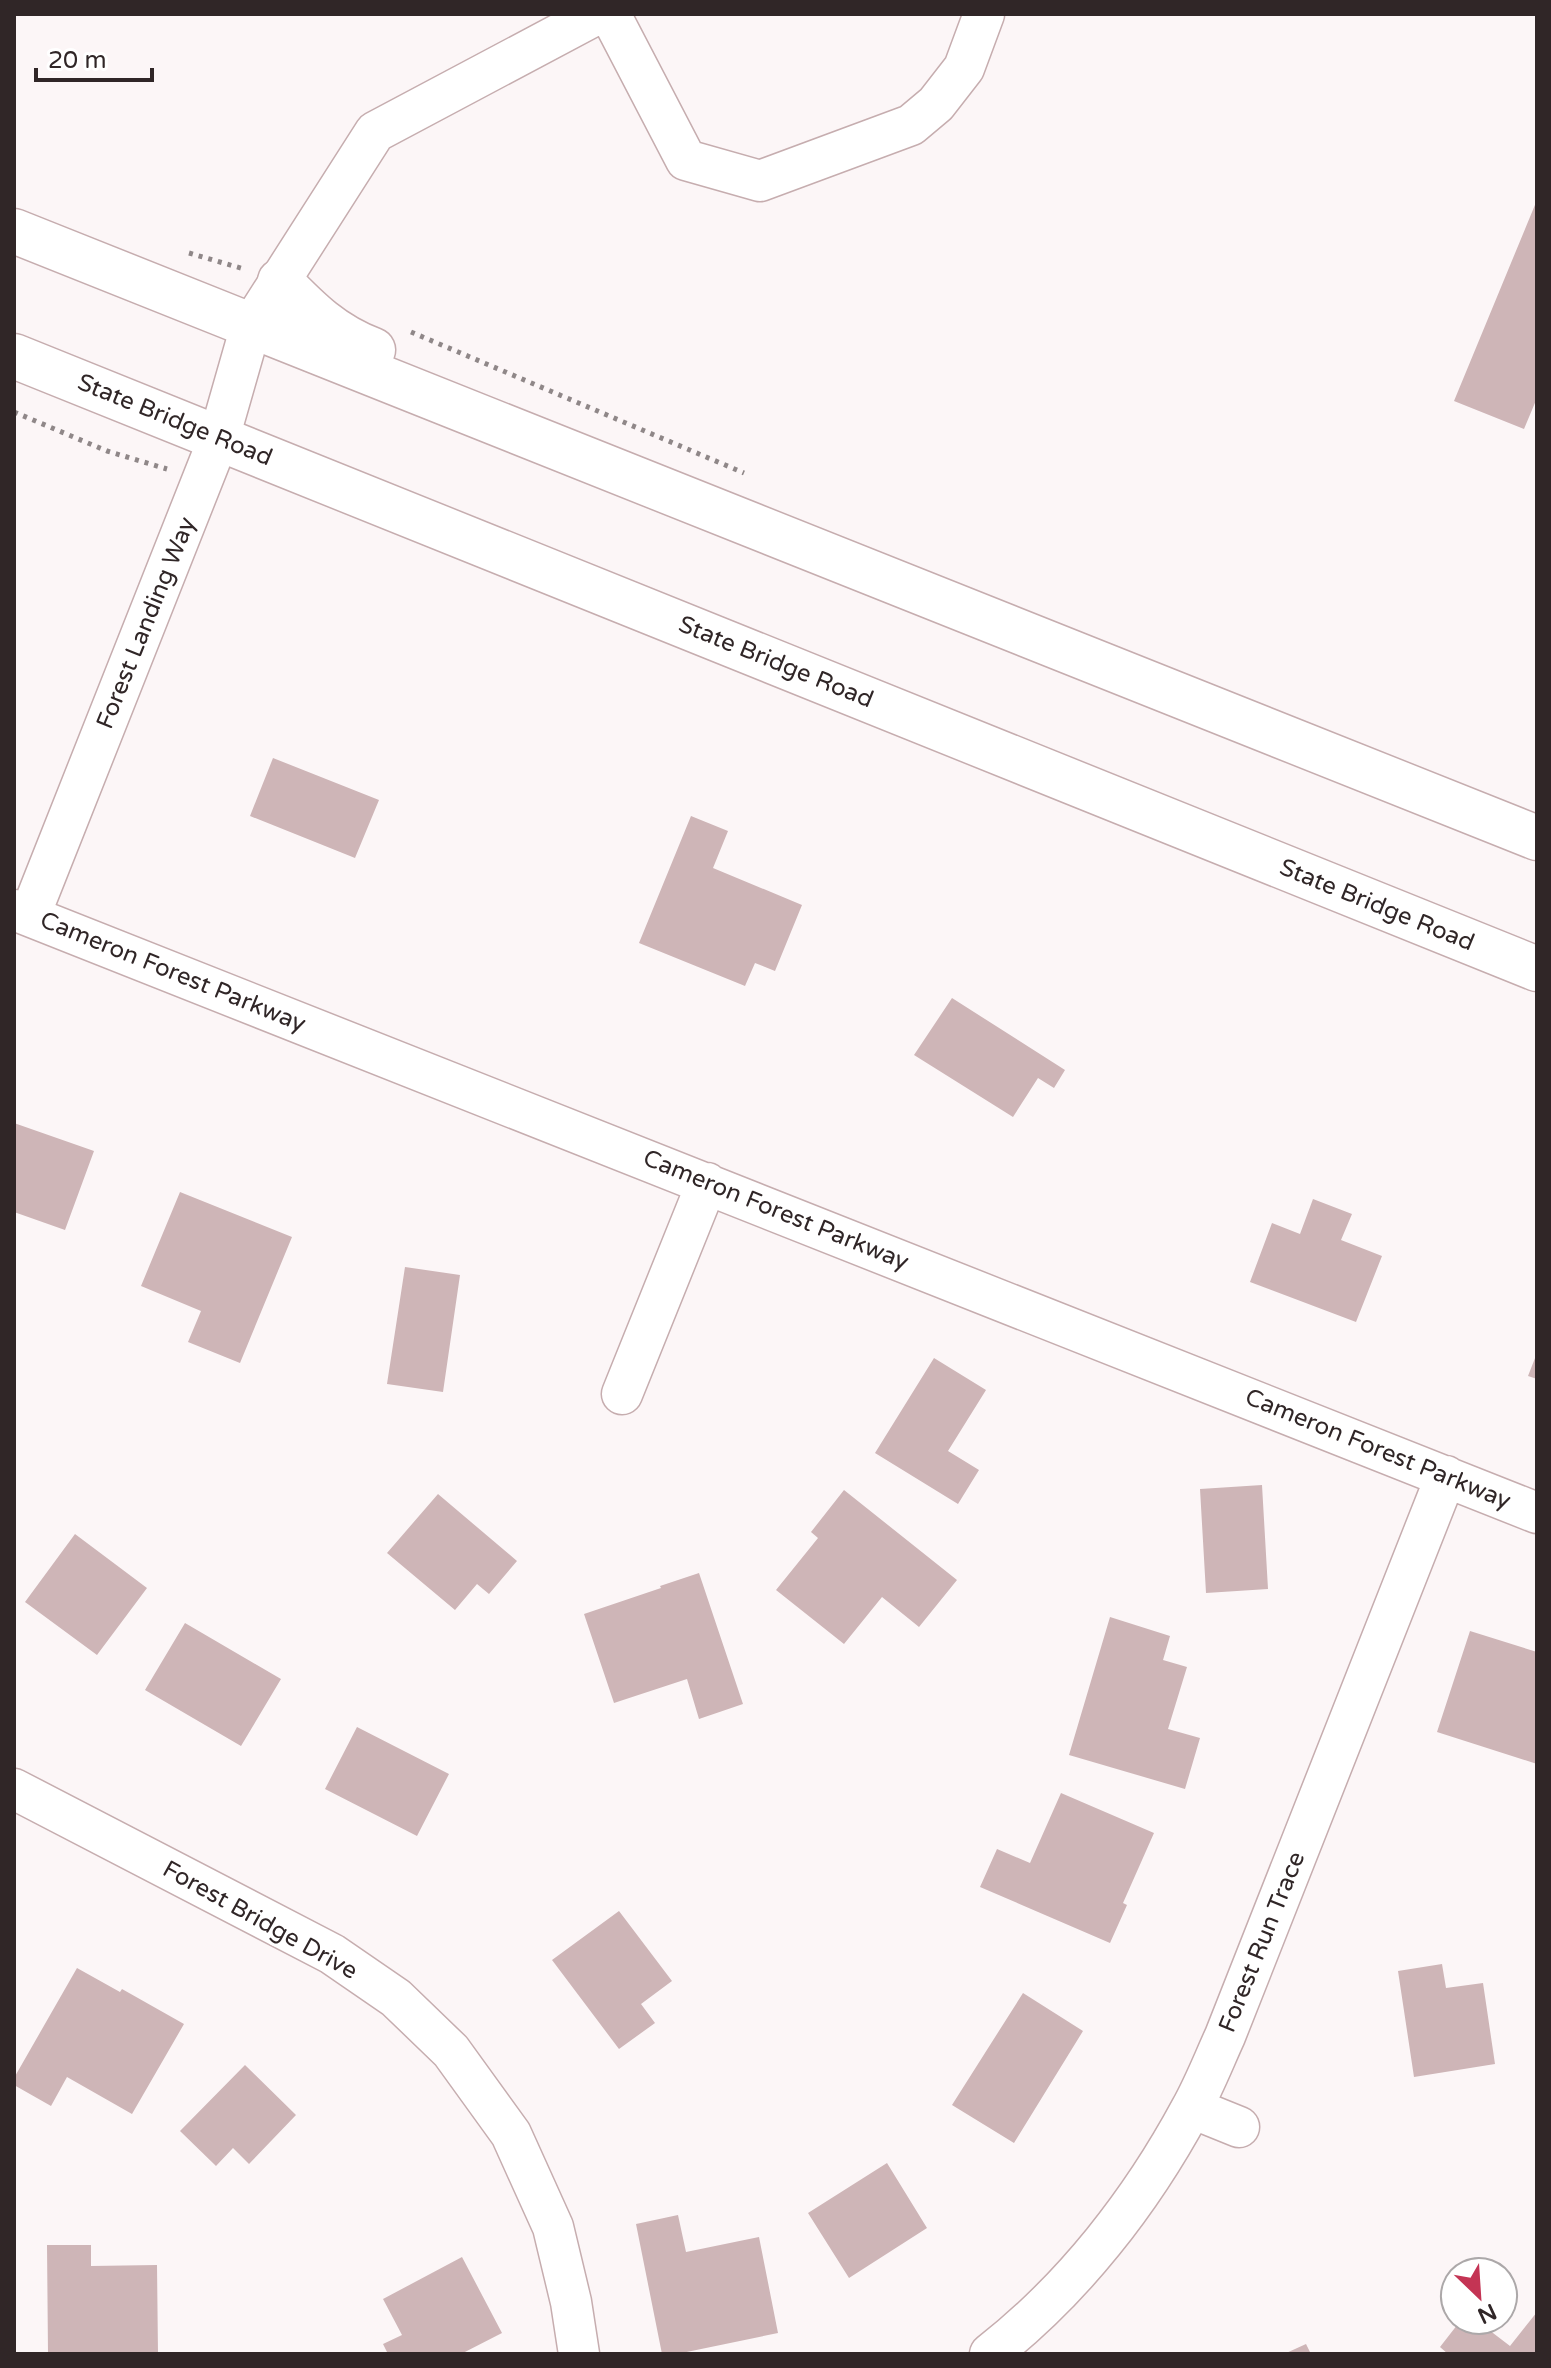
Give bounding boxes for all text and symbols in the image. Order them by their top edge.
scale bar [36,32,152,82]
text: 20 m [48,46,106,75]
street label: State Bridge Road [73,368,277,472]
street label: Forest Landing Way [90,513,202,733]
street label: State Bridge Road [674,610,878,714]
street label: State Bridge Road [1275,853,1479,957]
street label: Cameron Forest Parkway [36,905,310,1039]
street label: Cameron Forest Parkway [639,1143,913,1277]
street label: Cameron Forest Parkway [1241,1382,1515,1516]
street label: Forest Run Trace [1213,1847,1311,2037]
street label: Forest Bridge Drive [157,1854,363,1986]
north arrow [1439,2256,1519,2336]
text: N [1474,2298,1501,2329]

